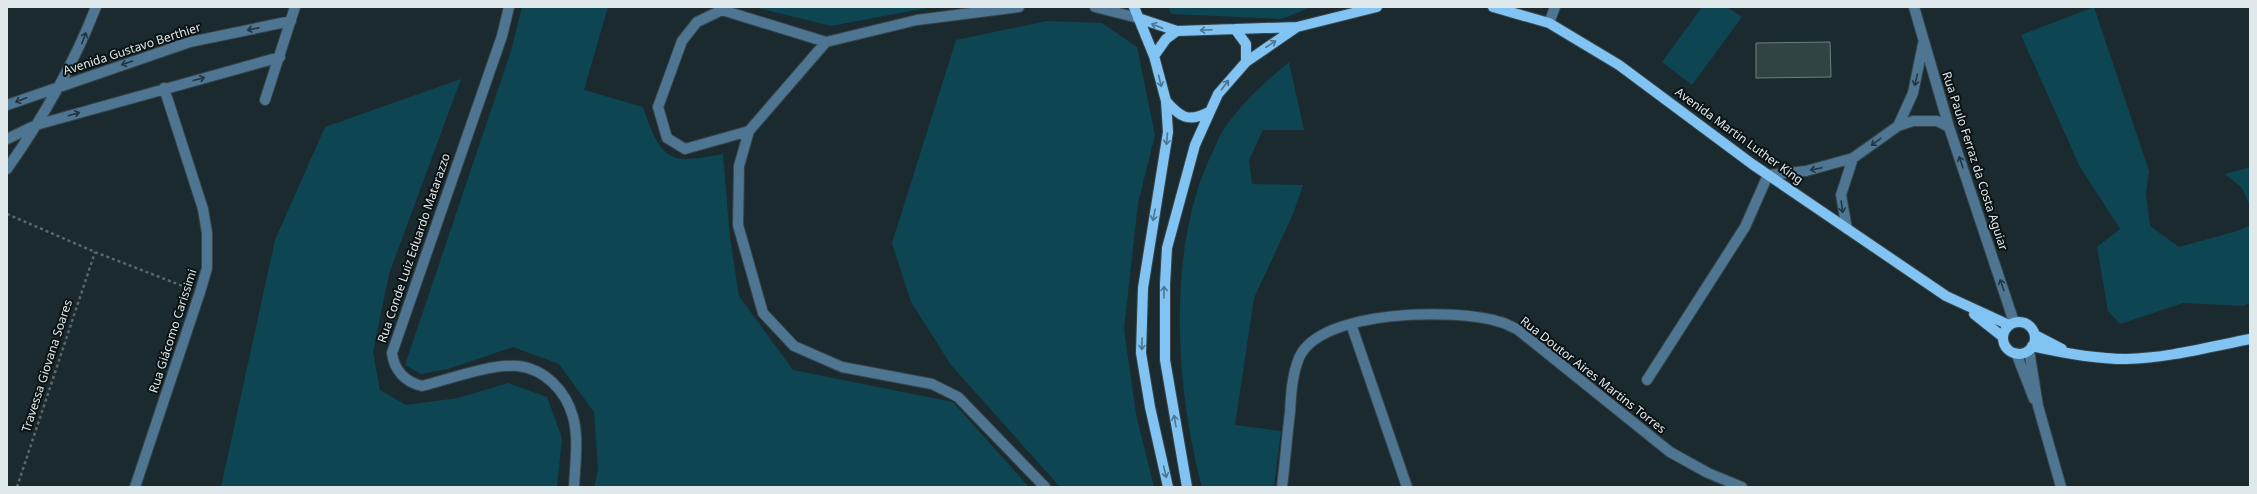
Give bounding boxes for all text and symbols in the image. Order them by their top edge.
street label: Avenida Gustavo Berthier [61,18,203,79]
one-way arrow [1151,21,1163,29]
one-way arrow [247,25,260,33]
one-way arrow [1200,26,1213,34]
one-way arrow [81,32,89,44]
one-way arrow [1265,39,1277,47]
one-way arrow [121,60,134,67]
street label: Rua Paulo Ferraz da Costa Aguiar [1938,69,2012,252]
one-way arrow [192,74,205,82]
one-way arrow [1157,74,1165,87]
one-way arrow [1912,74,1919,87]
one-way arrow [1221,80,1229,91]
street label: Avenida Martin Luther King [1672,83,1807,188]
one-way arrow [15,96,27,104]
one-way arrow [67,110,80,118]
one-way arrow [1164,132,1171,145]
one-way arrow [1870,138,1881,146]
street label: Rua Conde Luiz Eduardo Matarazzo [373,151,454,345]
one-way arrow [1956,157,1964,169]
one-way arrow [1810,166,1823,174]
one-way arrow [1838,200,1846,213]
one-way arrow [1150,208,1158,221]
street label: Rua Giácomo Carissimi [144,267,201,395]
one-way arrow [1998,279,2005,292]
one-way arrow [1161,286,1168,299]
street label: Travessa Giovana Soares [17,297,76,434]
street label: Rua Doutor Aires Martins Torres [1517,312,1670,437]
one-way arrow [1138,337,1145,350]
one-way arrow [1171,415,1179,428]
one-way arrow [1161,465,1169,478]

